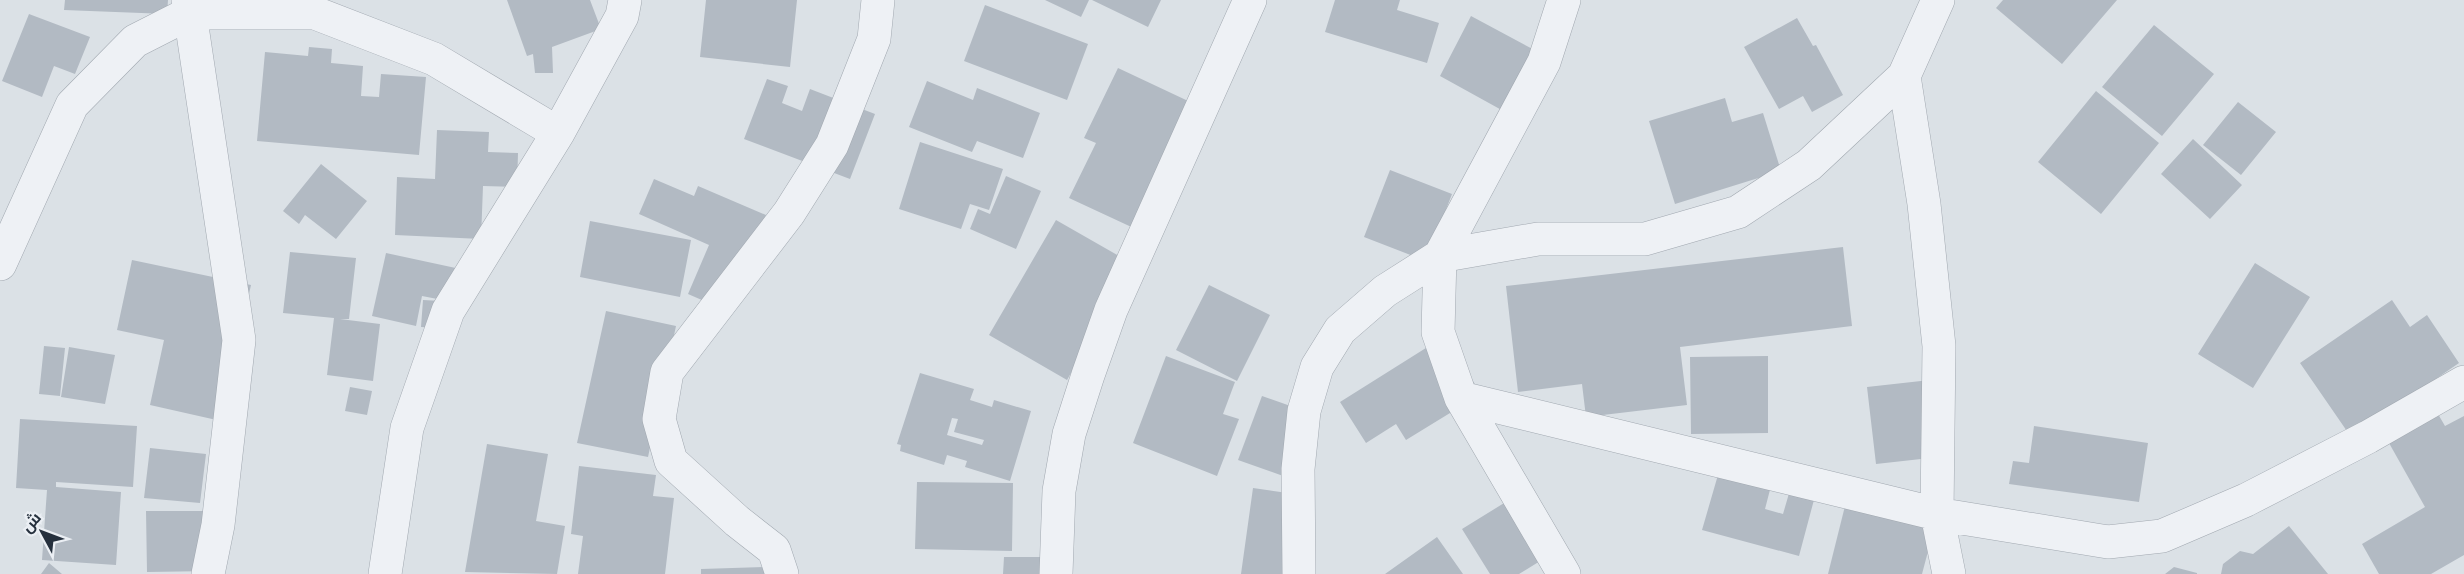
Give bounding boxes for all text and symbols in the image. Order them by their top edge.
north arrow [12,502,72,562]
text: ش [17,509,45,536]

